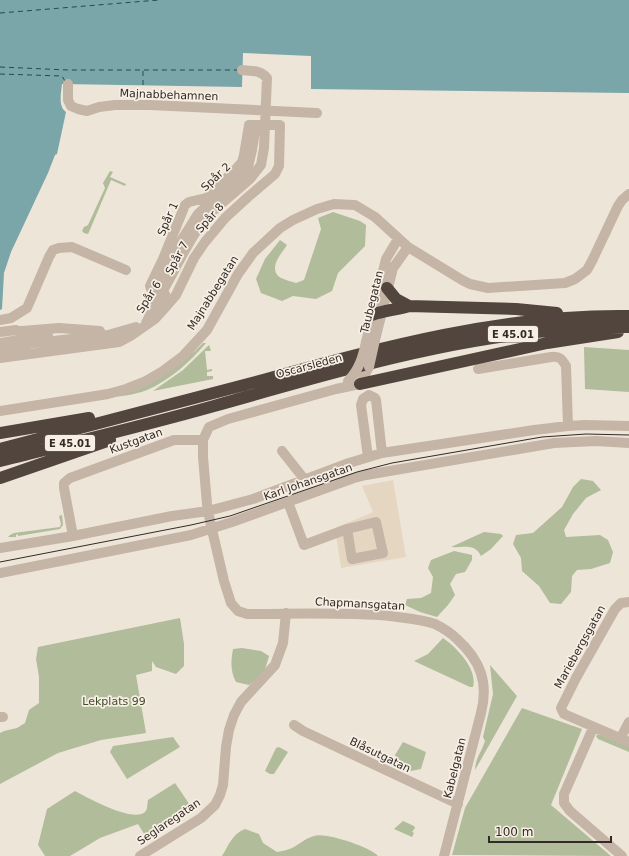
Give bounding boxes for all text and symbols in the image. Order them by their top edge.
street label: Majnabbehamnen [119,87,219,103]
street label: Spår 2 [198,160,234,194]
street label: Spår 1 [155,200,181,238]
street label: Spår 8 [193,200,227,236]
street label: Spår 7 [163,239,191,277]
street label: Majnabbegatan [185,253,241,333]
street label: Taubegatan [358,269,386,336]
street label: Spår 6 [134,278,164,316]
road number: E 45.01 [488,326,538,342]
street label: Oscarsleden [274,351,344,381]
street label: Kustgatan [108,425,164,457]
road number: E 45.01 [45,435,95,451]
street label: Karl Johansgatan [262,461,354,503]
street label: Chapmansgatan [315,595,405,613]
street label: Mariebergsgatan [552,603,608,691]
park label: Lekplats 99 [82,695,146,708]
street label: Blåsutgatan [347,735,413,775]
street label: Kabelgatan [441,736,469,800]
street label: Seglaregatan [135,796,203,848]
scale bar [489,818,611,844]
text: 100 m [495,825,533,839]

